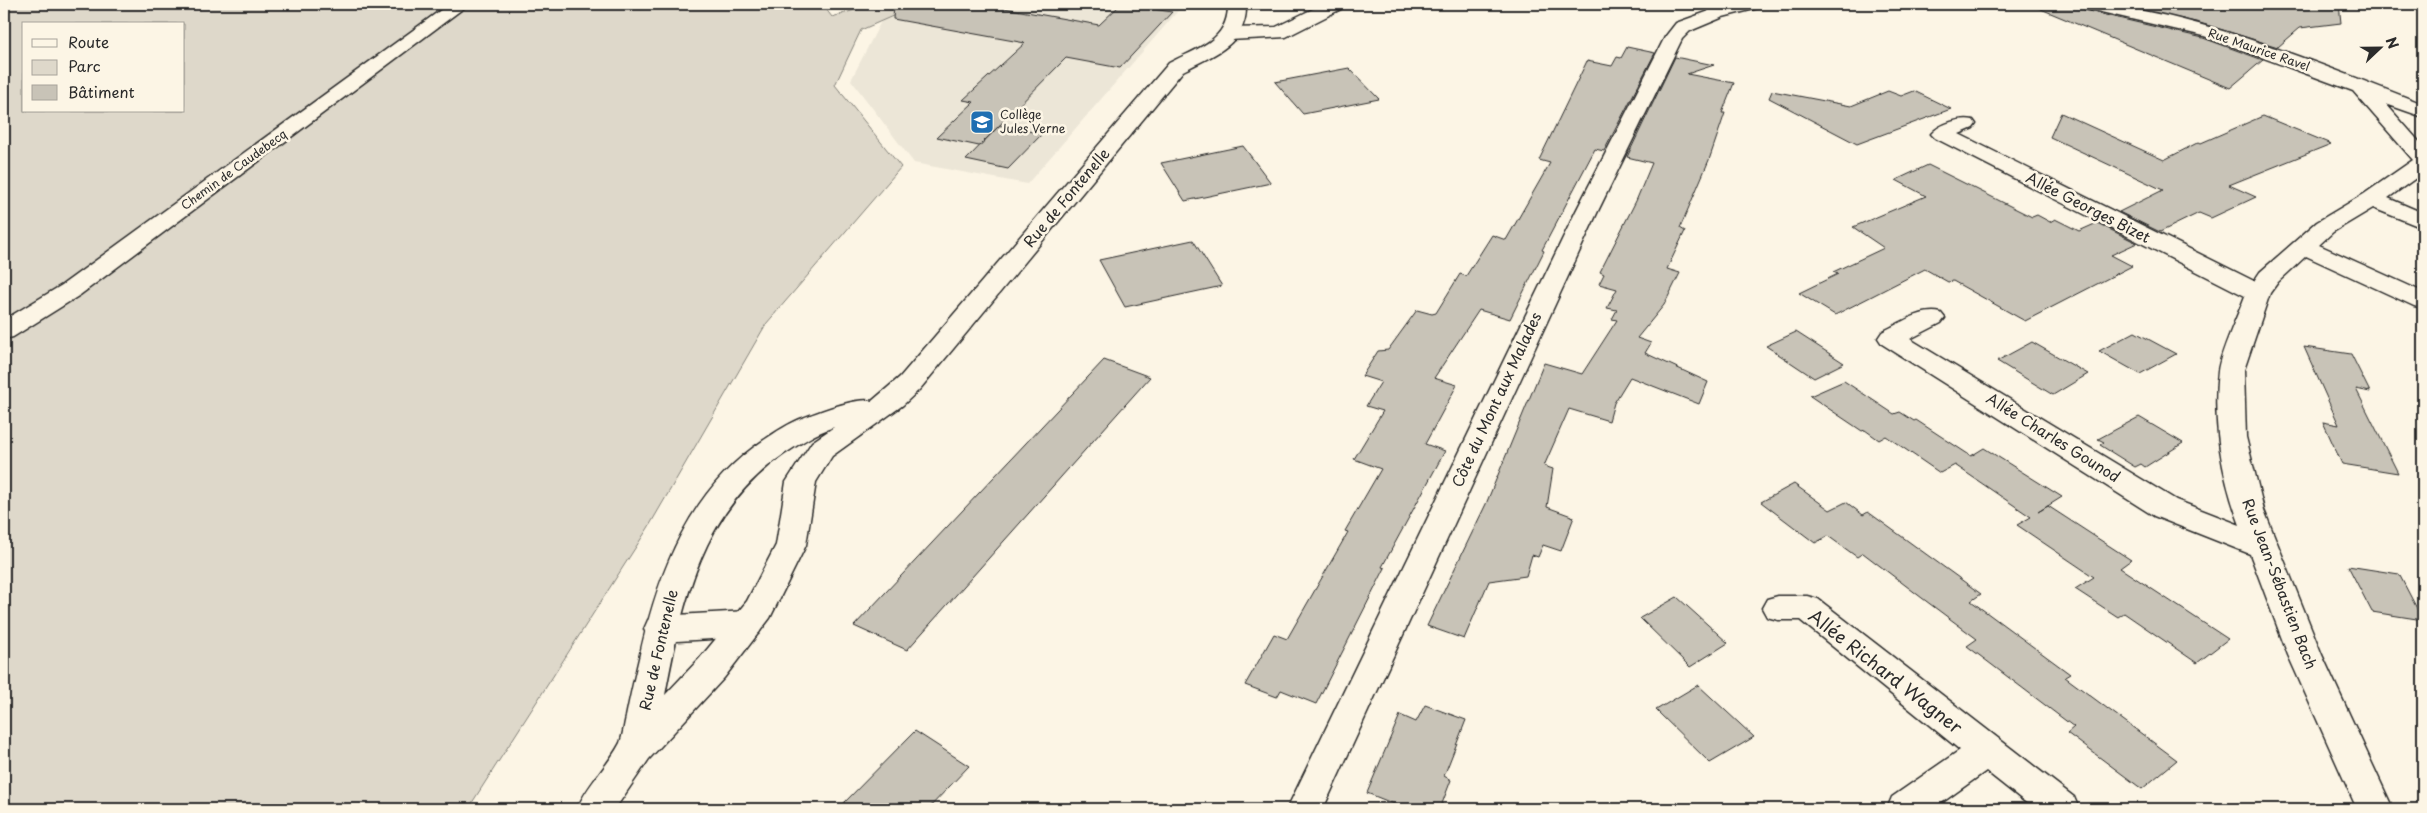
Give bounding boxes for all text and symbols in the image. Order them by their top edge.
legend [22,22,185,112]
north arrow [2354,22,2404,72]
street label: Rue Maurice Ravel [2206,23,2313,75]
text: Route [68,30,109,53]
text: N [2381,34,2404,52]
text: Parc [68,54,101,77]
text: Bâtiment [68,80,135,103]
place label: Collège Jules Verne [1000,105,1066,137]
school or university icon: Collège Jules Verne [969,109,995,135]
street label: Chemin de Caudebecq [177,124,290,214]
street label: Rue de Fontenelle [1017,142,1114,252]
street label: Allée Georges Bizet [2022,165,2155,248]
street label: Côte du Mont aux Malades [1445,308,1546,491]
street label: Allée Charles Gounod [1982,386,2125,487]
street label: Rue Jean-Sébastien Bach [2237,495,2324,672]
street label: Rue de Fontenelle [632,587,683,712]
street label: Allée Richard Wagner [1803,602,1969,740]

